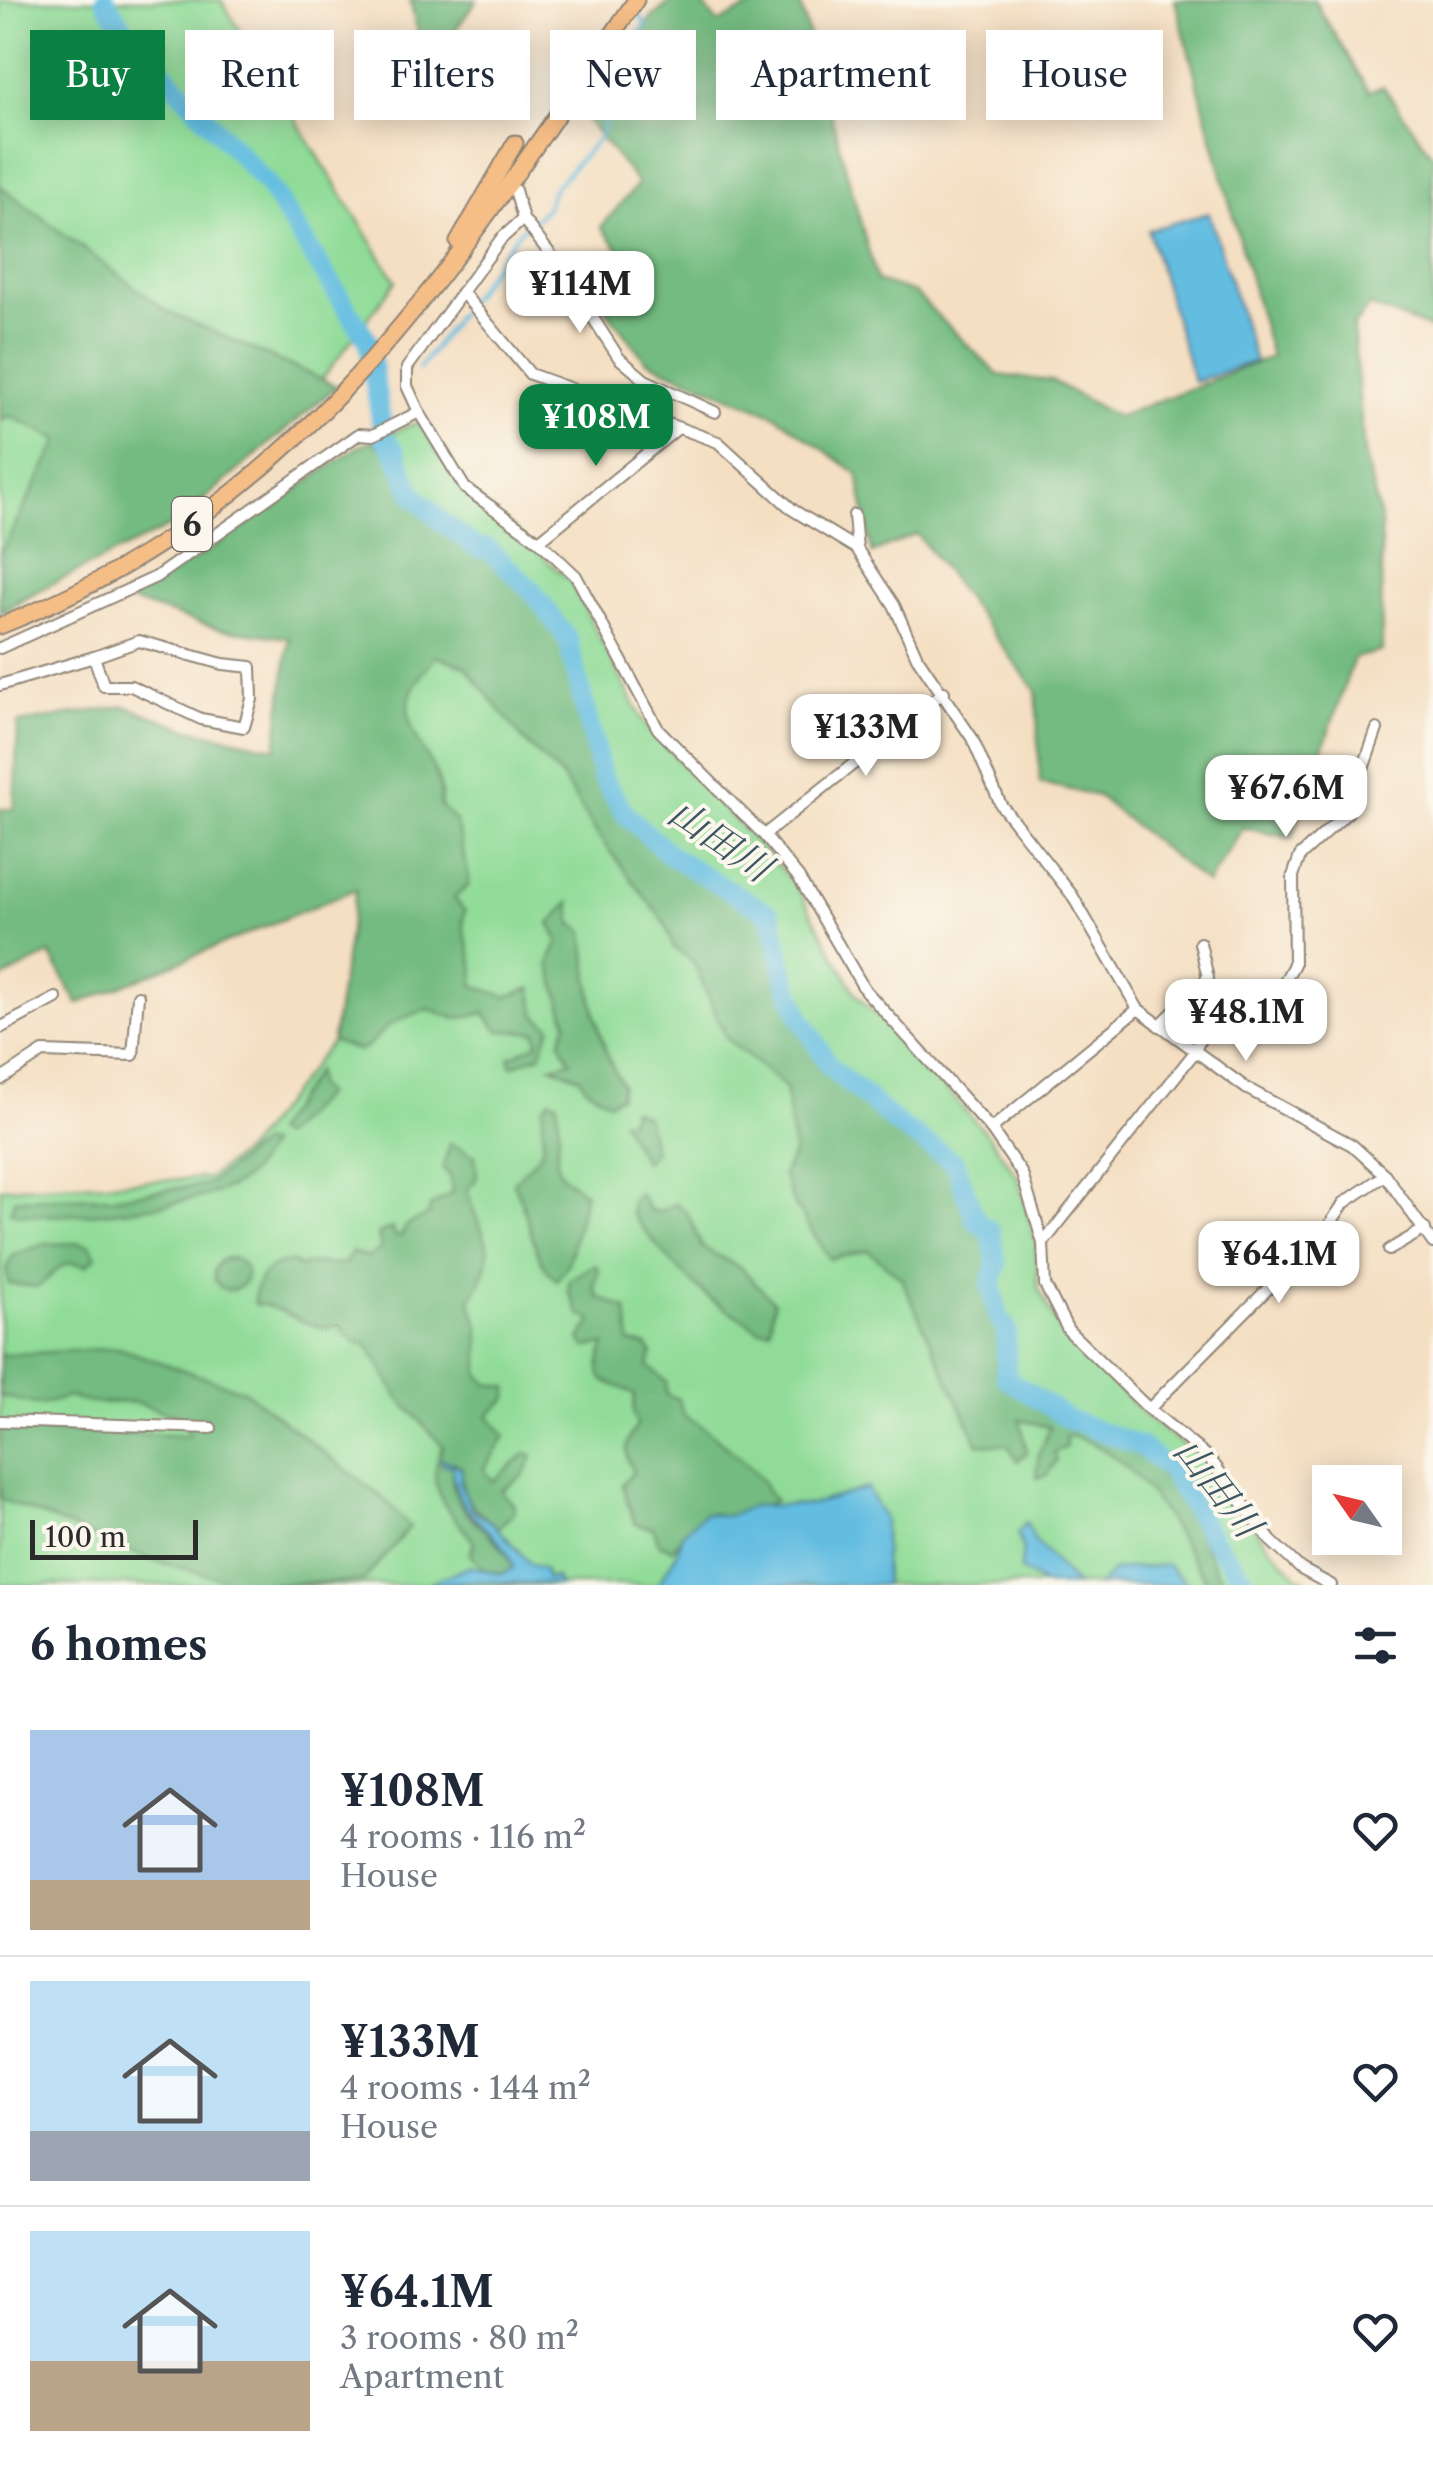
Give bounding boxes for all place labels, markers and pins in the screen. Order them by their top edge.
pin: ¥114M [510,251,650,336]
pin: ¥108M [526,384,666,469]
pin: ¥133M [796,694,936,779]
pin: ¥67.6M [1205,755,1367,840]
pin: ¥48.1M [1165,979,1327,1064]
pin: ¥64.1M [1198,1221,1360,1306]

